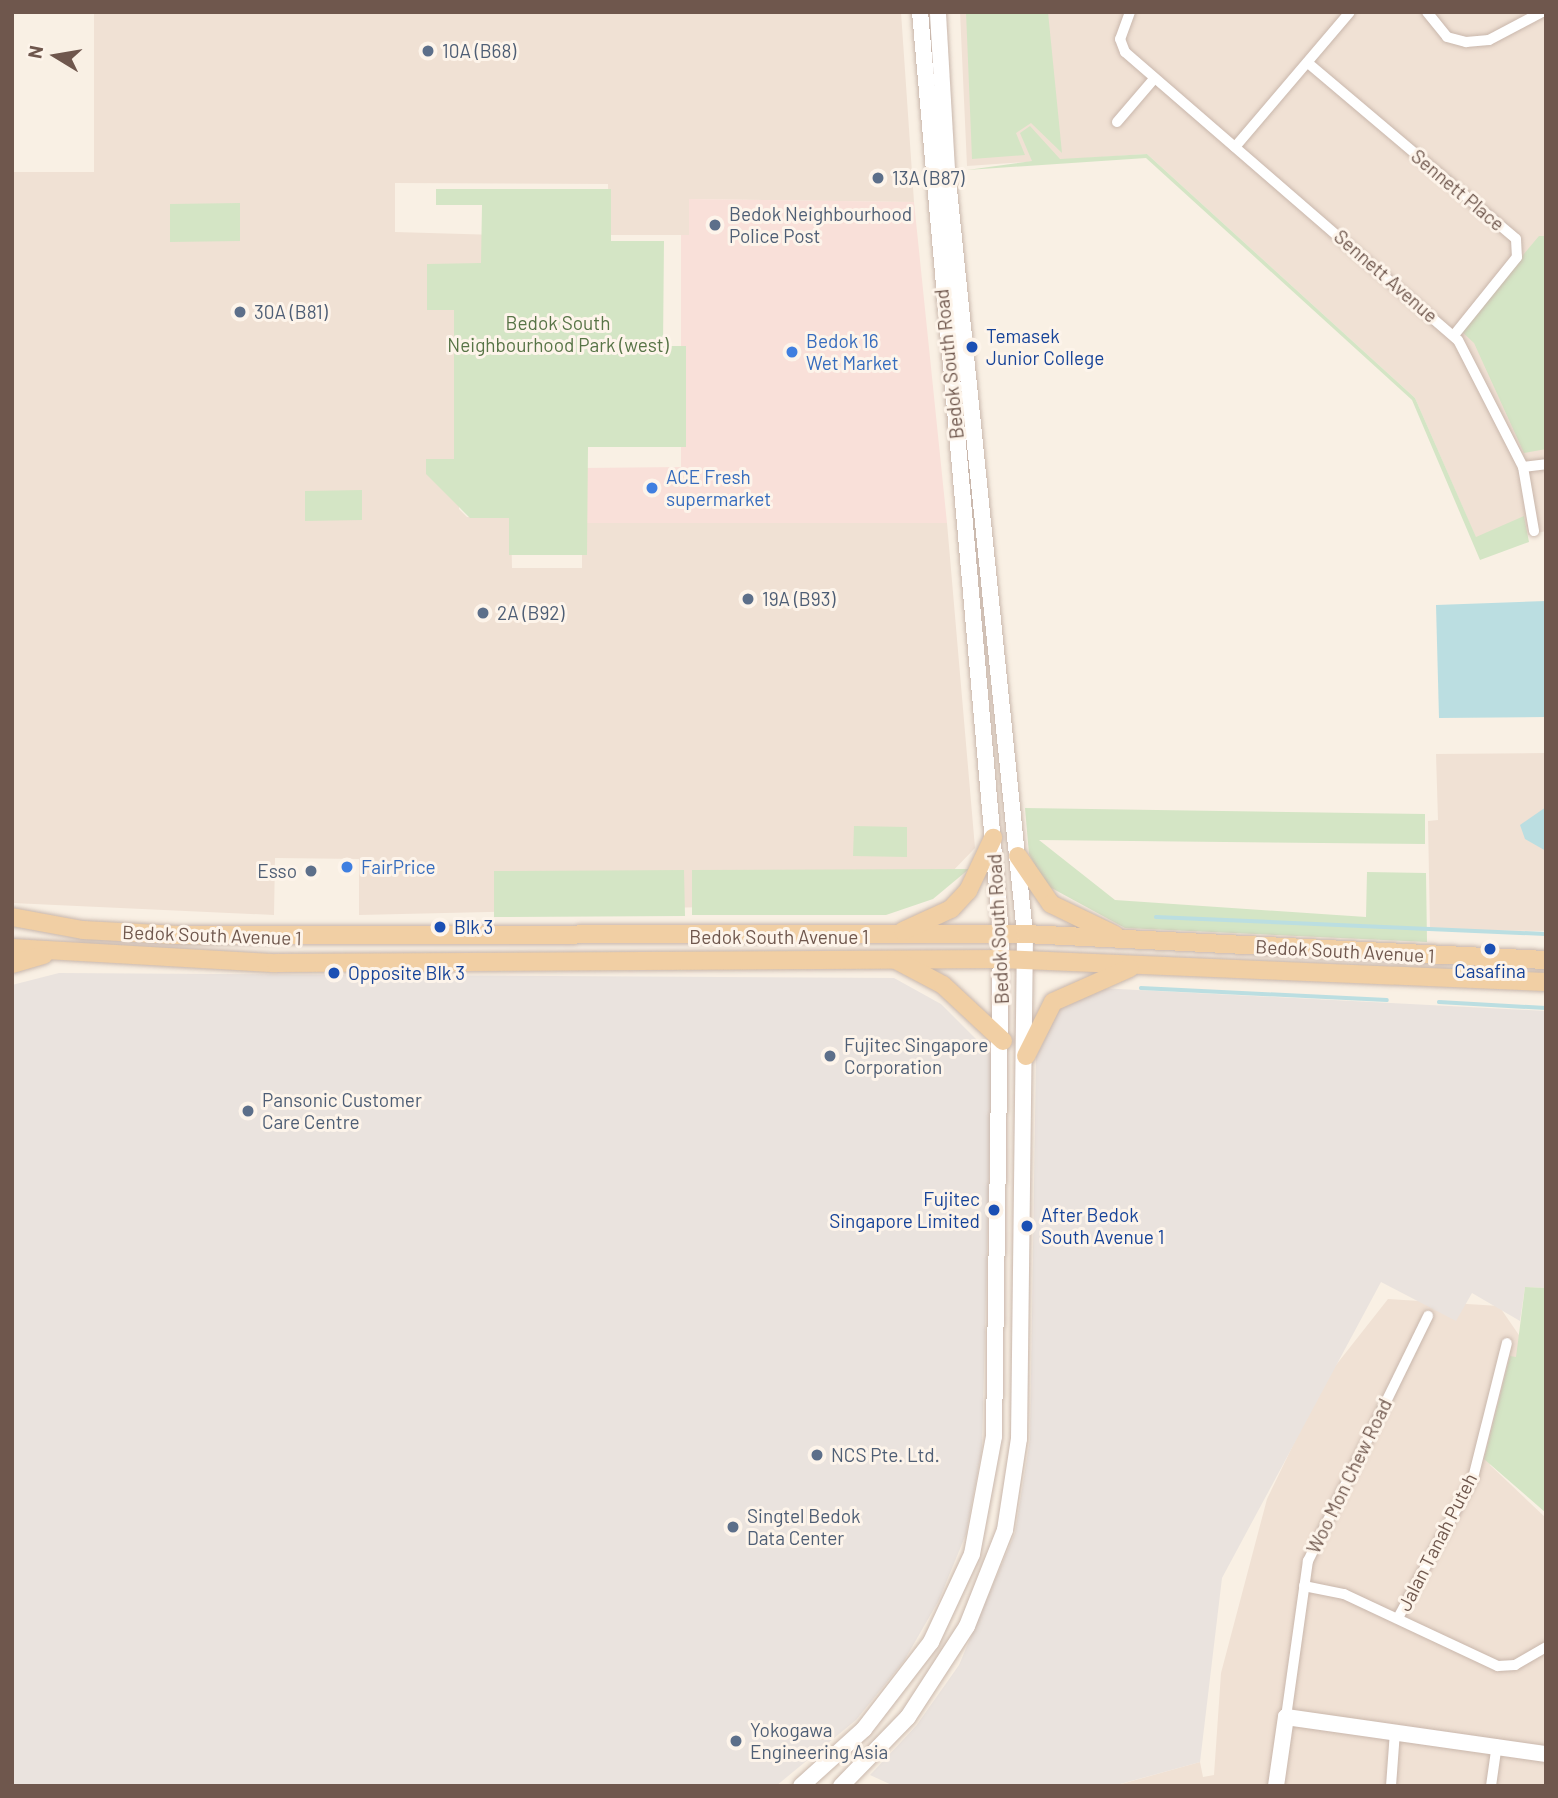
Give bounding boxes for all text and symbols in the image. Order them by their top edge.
north arrow [21,21,91,91]
place label: 10A (B68) [442,40,516,62]
marker: 10A (B68) [420,43,436,59]
text: N [22,44,47,60]
street label: Sennett Place [1407,144,1509,236]
place label: 13A (B87) [892,167,964,189]
marker: 13A (B87) [870,170,886,186]
place label: Bedok Neighbourhood Police Post [729,203,912,247]
marker: Bedok Neighbourhood Police Post [707,217,723,233]
street label: Sennett Avenue [1330,225,1442,327]
street label: Bedok South Road [930,288,968,440]
place label: 30A (B81) [254,301,328,323]
marker: 30A (B81) [232,304,248,320]
park label: Bedok South Neighbourhood Park (west) [447,312,669,356]
place label: Temasek Junior College [986,325,1104,369]
place label: Bedok 16 Wet Market [806,330,899,374]
marker: Temasek Junior College [964,339,980,355]
marker: Bedok 16 Wet Market [784,344,800,360]
place label: ACE Fresh supermarket [666,466,771,510]
marker: ACE Fresh supermarket [644,480,660,496]
place label: 19A (B93) [762,588,835,610]
marker: 19A (B93) [740,591,756,607]
place label: 2A (B92) [497,602,564,624]
marker: 2A (B92) [475,605,491,621]
street label: Bedok South Road [983,853,1013,1005]
place label: FairPrice [361,856,436,878]
marker: FairPrice [339,859,355,875]
place label: Esso [257,860,297,882]
marker: Esso [303,863,319,879]
place label: Blk 3 [454,916,493,938]
marker: Blk 3 [432,919,448,935]
street label: Bedok South Avenue 1 [122,920,302,950]
street label: Bedok South Avenue 1 [689,926,869,948]
street label: Bedok South Avenue 1 [1255,935,1435,967]
marker: Casafina [1482,941,1498,957]
place label: Casafina [1454,960,1526,982]
place label: Opposite Blk 3 [348,962,465,984]
marker: Opposite Blk 3 [326,965,342,981]
place label: Fujitec Singapore Corporation [844,1034,988,1078]
marker: Fujitec Singapore Corporation [822,1048,838,1064]
place label: Pansonic Customer Care Centre [262,1089,422,1133]
marker: Pansonic Customer Care Centre [240,1103,256,1119]
place label: Fujitec Singapore Limited [829,1188,980,1232]
marker: Fujitec Singapore Limited [986,1202,1002,1218]
place label: After Bedok South Avenue 1 [1041,1204,1164,1248]
marker: After Bedok South Avenue 1 [1019,1218,1035,1234]
street label: Woo Mon Chew Road [1302,1395,1396,1557]
place label: NCS Pte. Ltd. [831,1444,940,1466]
marker: NCS Pte. Ltd. [809,1447,825,1463]
street label: Jalan Tanah Puteh [1392,1469,1482,1615]
place label: Singtel Bedok Data Center [747,1505,861,1549]
marker: Singtel Bedok Data Center [725,1519,741,1535]
place label: Yokogawa Engineering Asia [750,1719,888,1763]
marker: Yokogawa Engineering Asia [728,1733,744,1749]

